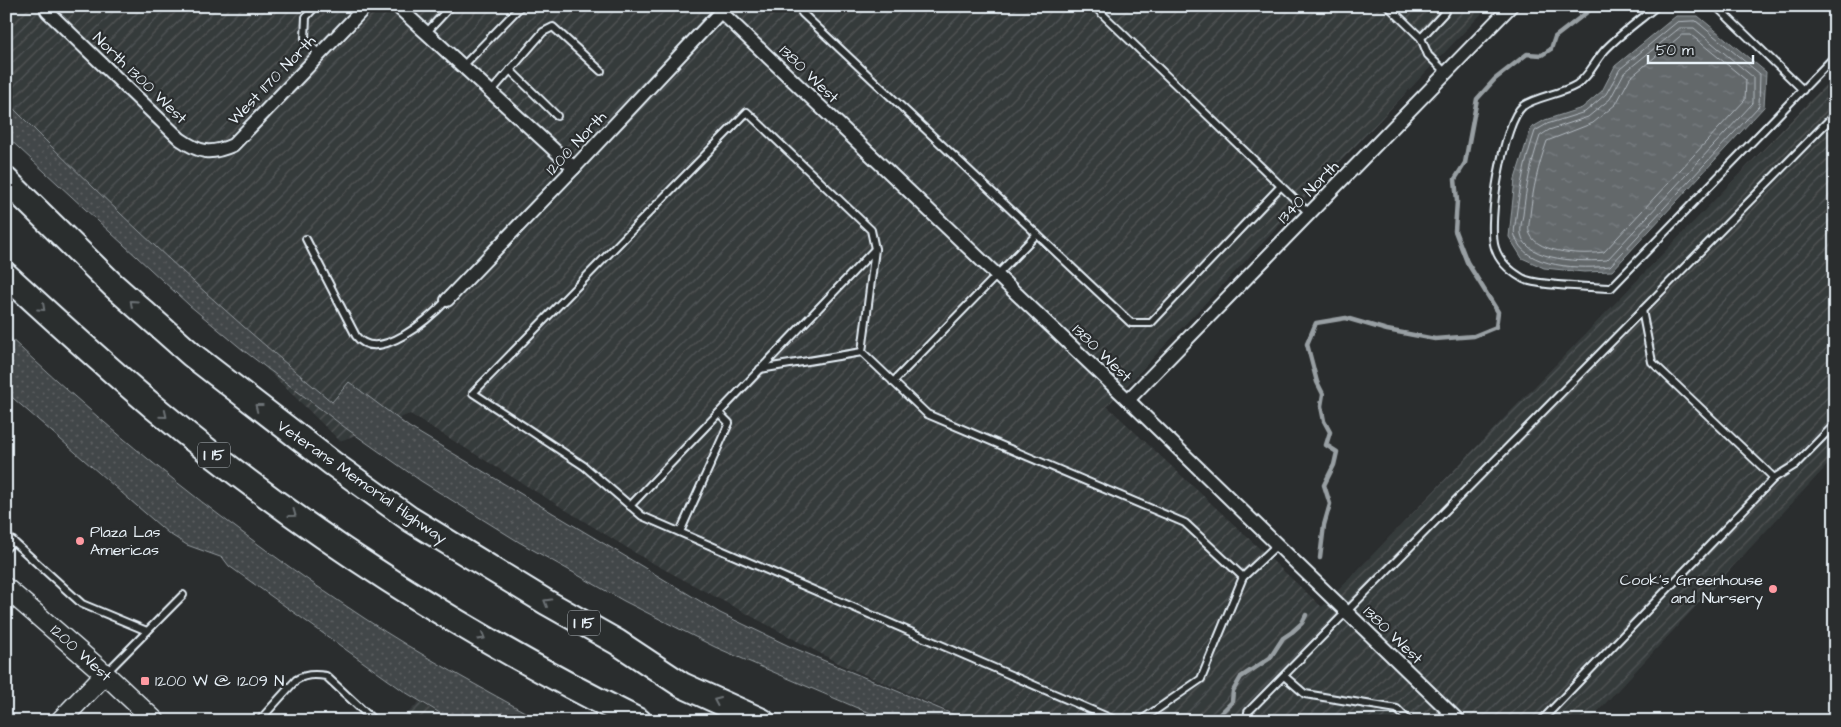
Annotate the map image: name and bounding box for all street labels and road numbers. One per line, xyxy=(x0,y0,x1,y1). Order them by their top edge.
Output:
street label: North 1300 West xyxy=(88,27,192,129)
street label: West 1170 North xyxy=(223,30,321,130)
street label: 1380 West xyxy=(774,40,844,108)
street label: 1200 North xyxy=(541,106,611,180)
street label: 1340 North xyxy=(1272,156,1344,228)
street label: 1380 West xyxy=(1067,319,1137,387)
street label: Veterans Memorial Highway xyxy=(272,415,452,550)
road number: I 15 xyxy=(198,442,230,468)
street label: 1380 West xyxy=(1358,601,1428,669)
road number: I 15 xyxy=(568,610,600,636)
street label: 1200 West xyxy=(45,619,117,687)

